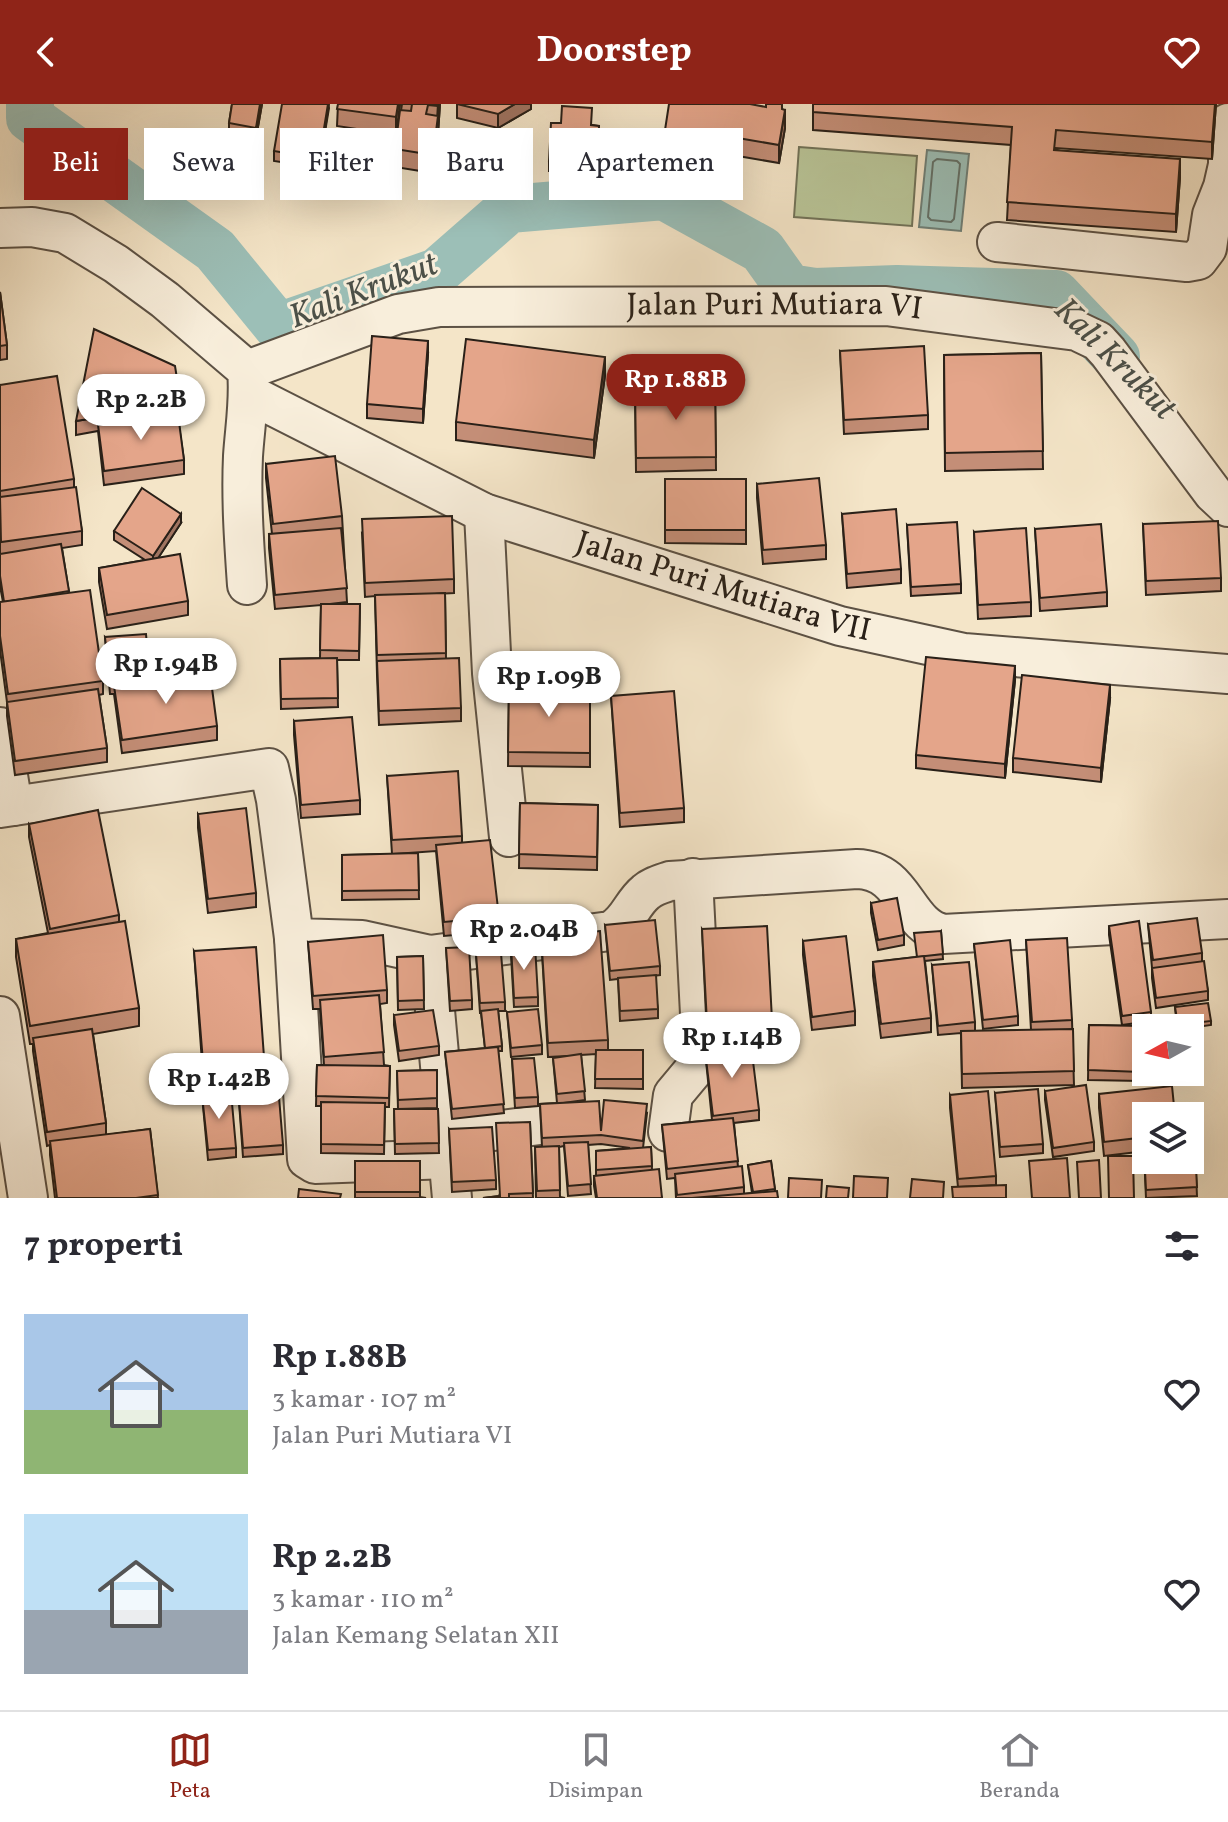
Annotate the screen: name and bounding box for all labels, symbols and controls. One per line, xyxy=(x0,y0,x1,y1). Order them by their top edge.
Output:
text: Doorstep xyxy=(536,27,692,77)
icon: back xyxy=(24,30,68,74)
icon: heart xyxy=(1160,30,1204,74)
chip: Beli xyxy=(24,128,128,200)
chip: Sewa xyxy=(144,128,264,200)
chip: Filter xyxy=(280,128,402,200)
chip: Baru xyxy=(418,128,533,200)
chip: Apartemen xyxy=(549,128,743,200)
water label: Kali Krukut xyxy=(283,242,446,342)
street label: Jalan Puri Mutiara VI xyxy=(626,284,925,333)
water label: Kali Krukut xyxy=(1042,288,1186,432)
pin: Rp 1.88B xyxy=(593,354,759,422)
text: Rp 1.88B xyxy=(624,362,728,398)
pin: Rp 2.2B xyxy=(67,374,215,442)
text: Rp 2.2B xyxy=(95,382,187,418)
street label: Jalan Puri Mutiara VII xyxy=(570,521,875,654)
pin: Rp 1.94B xyxy=(83,638,249,706)
text: Rp 1.94B xyxy=(114,646,218,682)
pin: Rp 1.09B xyxy=(466,651,632,719)
text: Rp 1.09B xyxy=(496,659,602,695)
pin: Rp 2.04B xyxy=(441,904,607,972)
text: Rp 2.04B xyxy=(469,912,579,948)
pin: Rp 1.14B xyxy=(649,1012,815,1080)
north arrow xyxy=(1132,1014,1204,1086)
map controls xyxy=(1132,1014,1204,1174)
text: Rp 1.14B xyxy=(681,1020,783,1056)
pin: Rp 1.42B xyxy=(136,1053,302,1121)
text: Rp 1.42B xyxy=(167,1061,271,1097)
button: layers xyxy=(1132,1102,1204,1174)
text: 7 properti xyxy=(24,1223,183,1270)
icon: filters xyxy=(1160,1224,1204,1268)
text: Rp 1.88B xyxy=(272,1335,407,1382)
icon: home xyxy=(88,1346,184,1442)
icon: heart xyxy=(1160,1372,1204,1416)
text: 3 kamar · 107 m² xyxy=(272,1382,456,1418)
text: Jalan Puri Mutiara VI xyxy=(272,1418,512,1454)
text: Rp 2.2B xyxy=(272,1535,392,1582)
icon: home xyxy=(88,1546,184,1642)
icon: heart xyxy=(1160,1572,1204,1616)
text: 3 kamar · 110 m² xyxy=(272,1582,454,1618)
text: Jalan Kemang Selatan XII xyxy=(272,1618,559,1654)
tab: Peta xyxy=(168,1728,212,1807)
tab: Disimpan xyxy=(548,1728,643,1807)
tab: Beranda xyxy=(979,1728,1060,1807)

